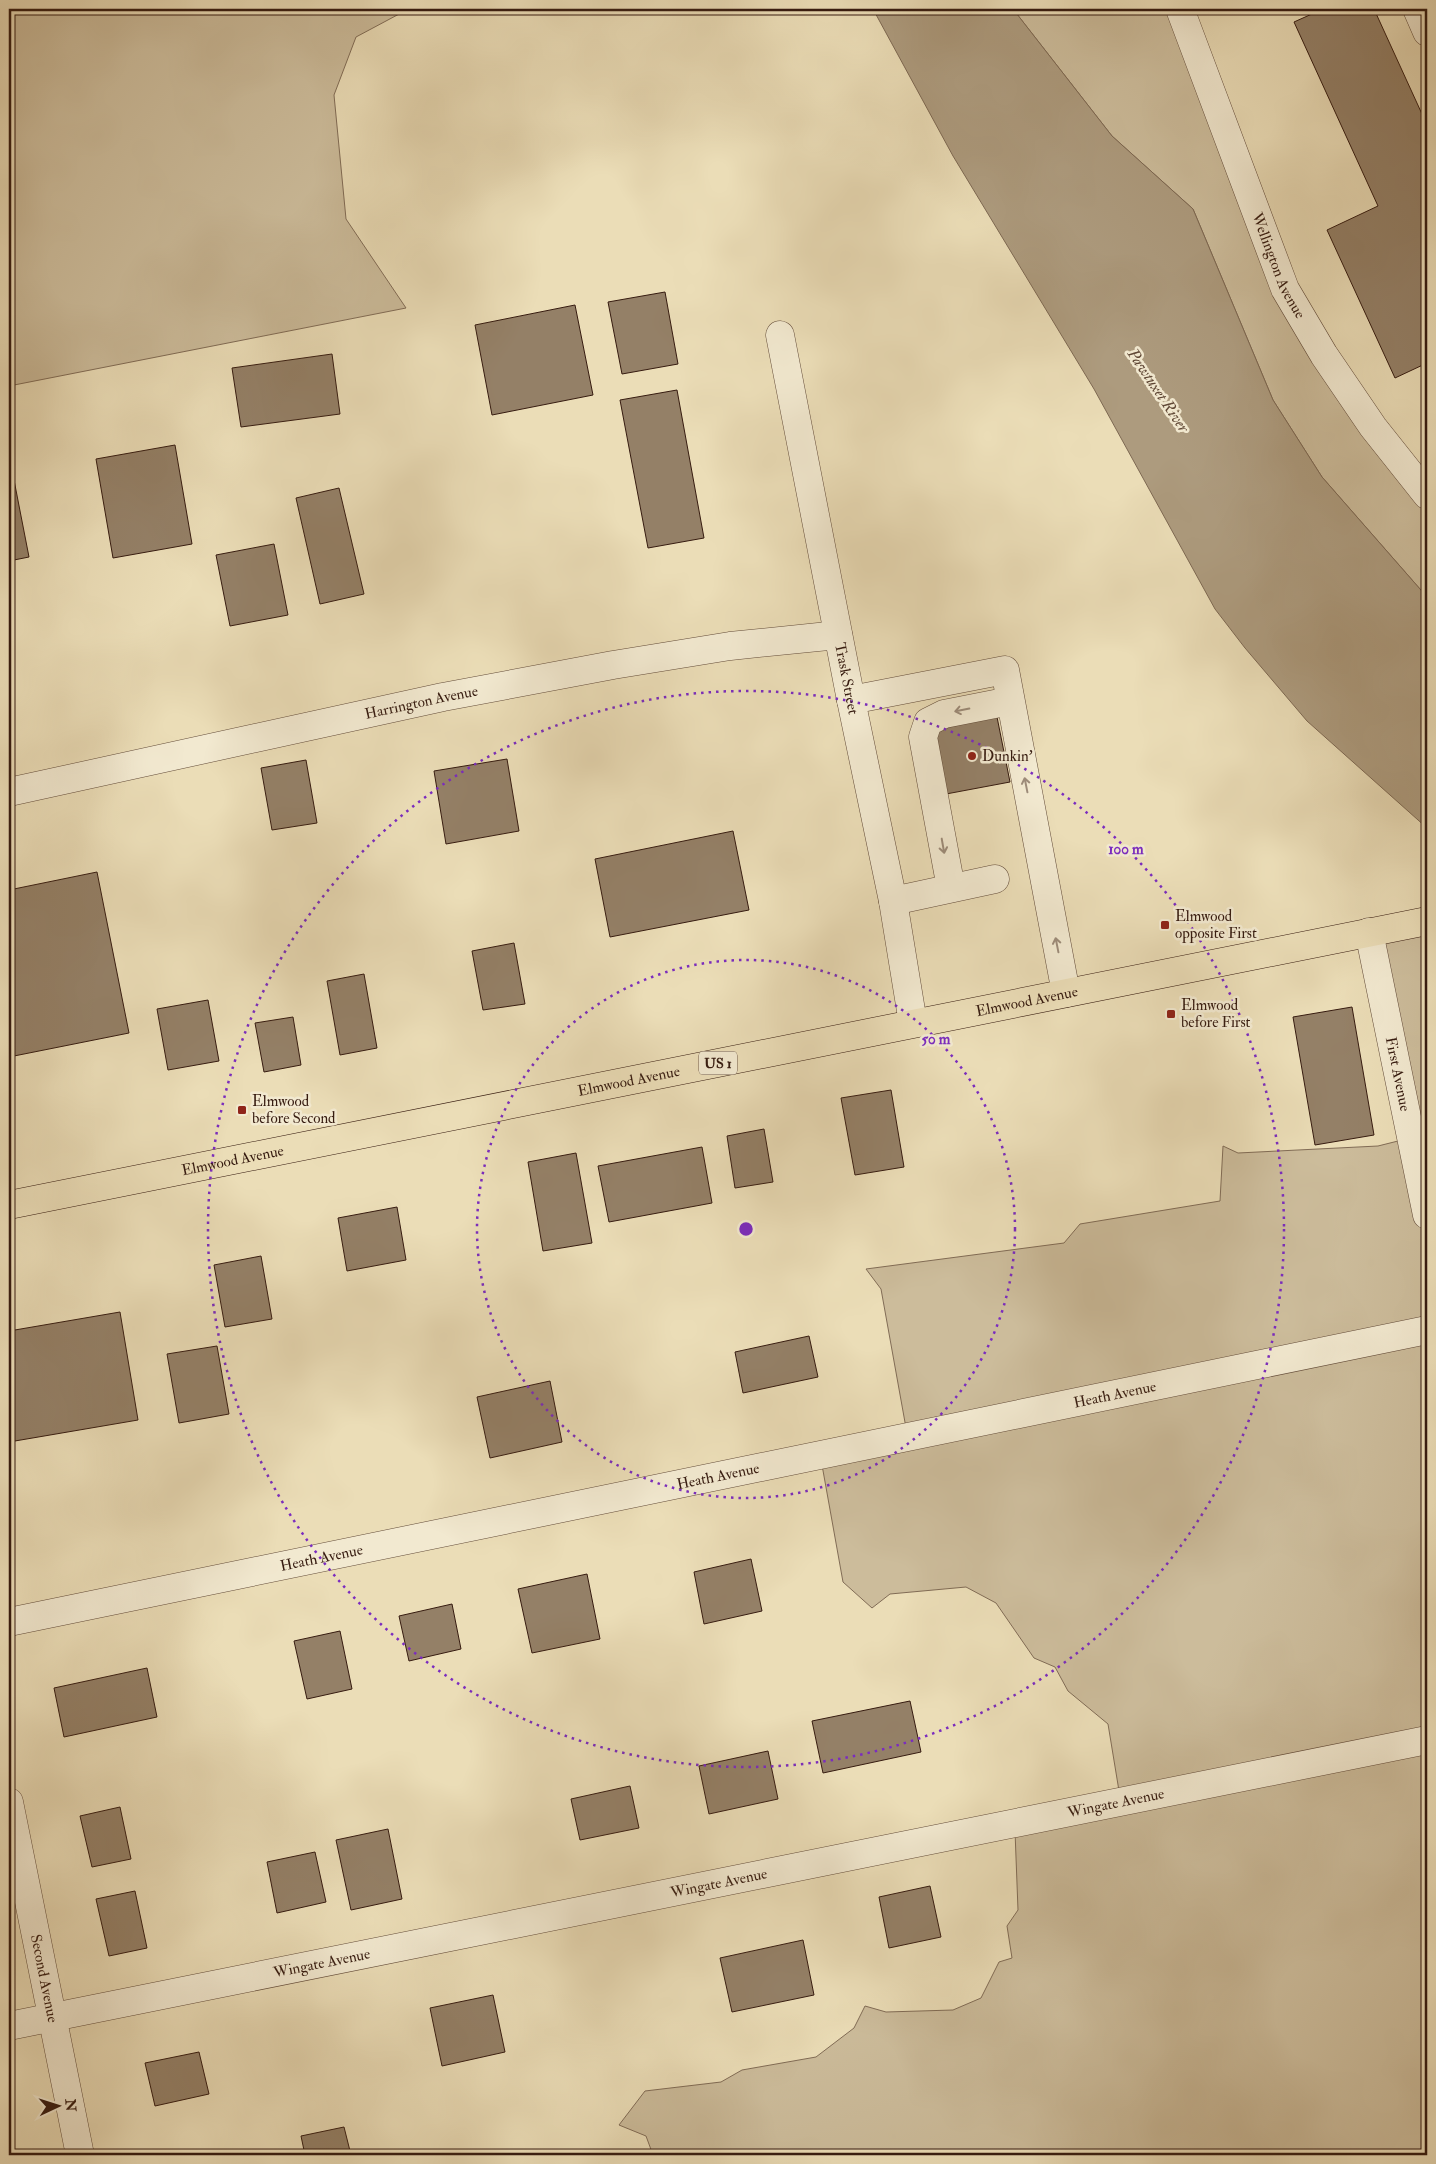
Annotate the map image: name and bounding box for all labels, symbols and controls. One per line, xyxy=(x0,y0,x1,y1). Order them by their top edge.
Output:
street label: Wellington Avenue xyxy=(1247,209,1309,322)
water label: Pawtuxet River xyxy=(1122,344,1194,437)
street label: Trask Street xyxy=(830,641,863,717)
street label: Harrington Avenue xyxy=(363,682,480,724)
one-way arrow xyxy=(955,706,971,716)
place label: Dunkin' xyxy=(982,747,1033,766)
marker: Dunkin' xyxy=(966,750,978,762)
one-way arrow xyxy=(1021,777,1030,793)
one-way arrow xyxy=(939,837,949,853)
text: 100 m xyxy=(1108,840,1144,859)
place label: Elmwood opposite First xyxy=(1175,907,1257,944)
marker: Elmwood opposite First xyxy=(1159,919,1171,931)
one-way arrow xyxy=(1051,937,1061,953)
street label: Elmwood Avenue xyxy=(974,982,1080,1021)
place label: Elmwood before First xyxy=(1181,996,1251,1032)
marker: Elmwood before First xyxy=(1165,1008,1177,1020)
text: 50 m xyxy=(922,1030,951,1049)
street label: First Avenue xyxy=(1381,1035,1415,1113)
road number: US 1 xyxy=(699,1052,737,1074)
street label: Elmwood Avenue xyxy=(576,1062,682,1101)
place label: Elmwood before Second xyxy=(252,1092,336,1128)
marker: Elmwood before Second xyxy=(236,1104,248,1116)
street label: Elmwood Avenue xyxy=(180,1141,285,1180)
centre of rings xyxy=(737,1220,755,1238)
street label: Heath Avenue xyxy=(1072,1377,1158,1413)
street label: Heath Avenue xyxy=(675,1459,761,1494)
street label: Heath Avenue xyxy=(278,1540,365,1576)
street label: Wingate Avenue xyxy=(1065,1784,1166,1823)
street label: Wingate Avenue xyxy=(668,1864,769,1903)
street label: Second Avenue xyxy=(26,1933,62,2024)
street label: Wingate Avenue xyxy=(271,1944,372,1983)
north arrow xyxy=(32,2082,82,2132)
text: N xyxy=(61,2097,79,2112)

